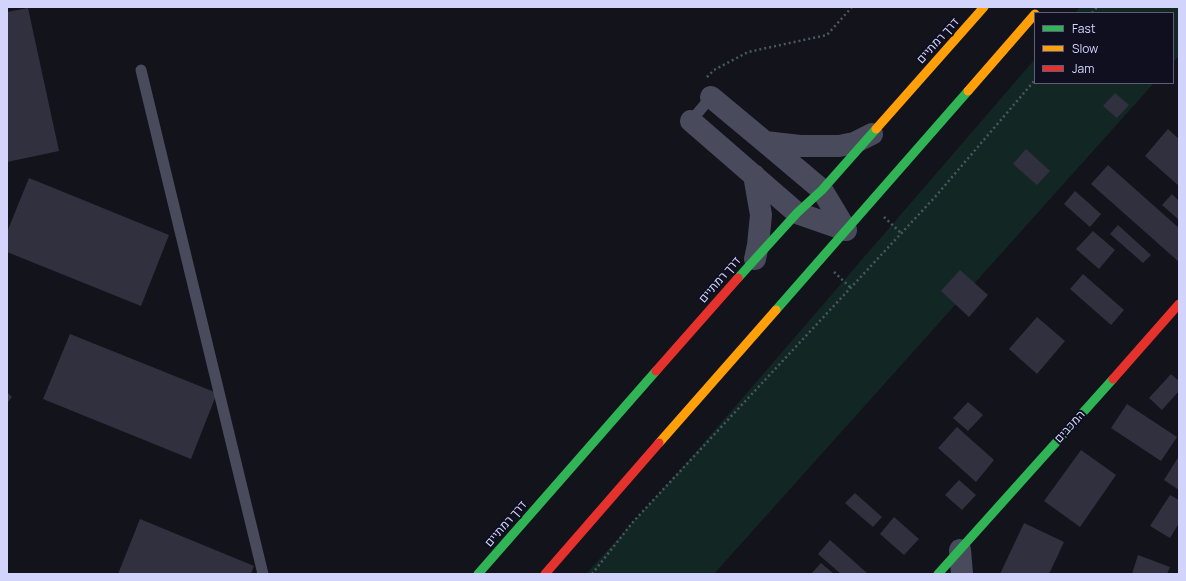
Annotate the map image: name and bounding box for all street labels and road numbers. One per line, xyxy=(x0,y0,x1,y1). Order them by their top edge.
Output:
street label: דרך רמתיים xyxy=(914,15,962,67)
street label: דרך רמתיים xyxy=(696,254,744,306)
street label: המכבים xyxy=(1052,408,1088,446)
street label: דרך רמתיים xyxy=(482,498,530,550)

